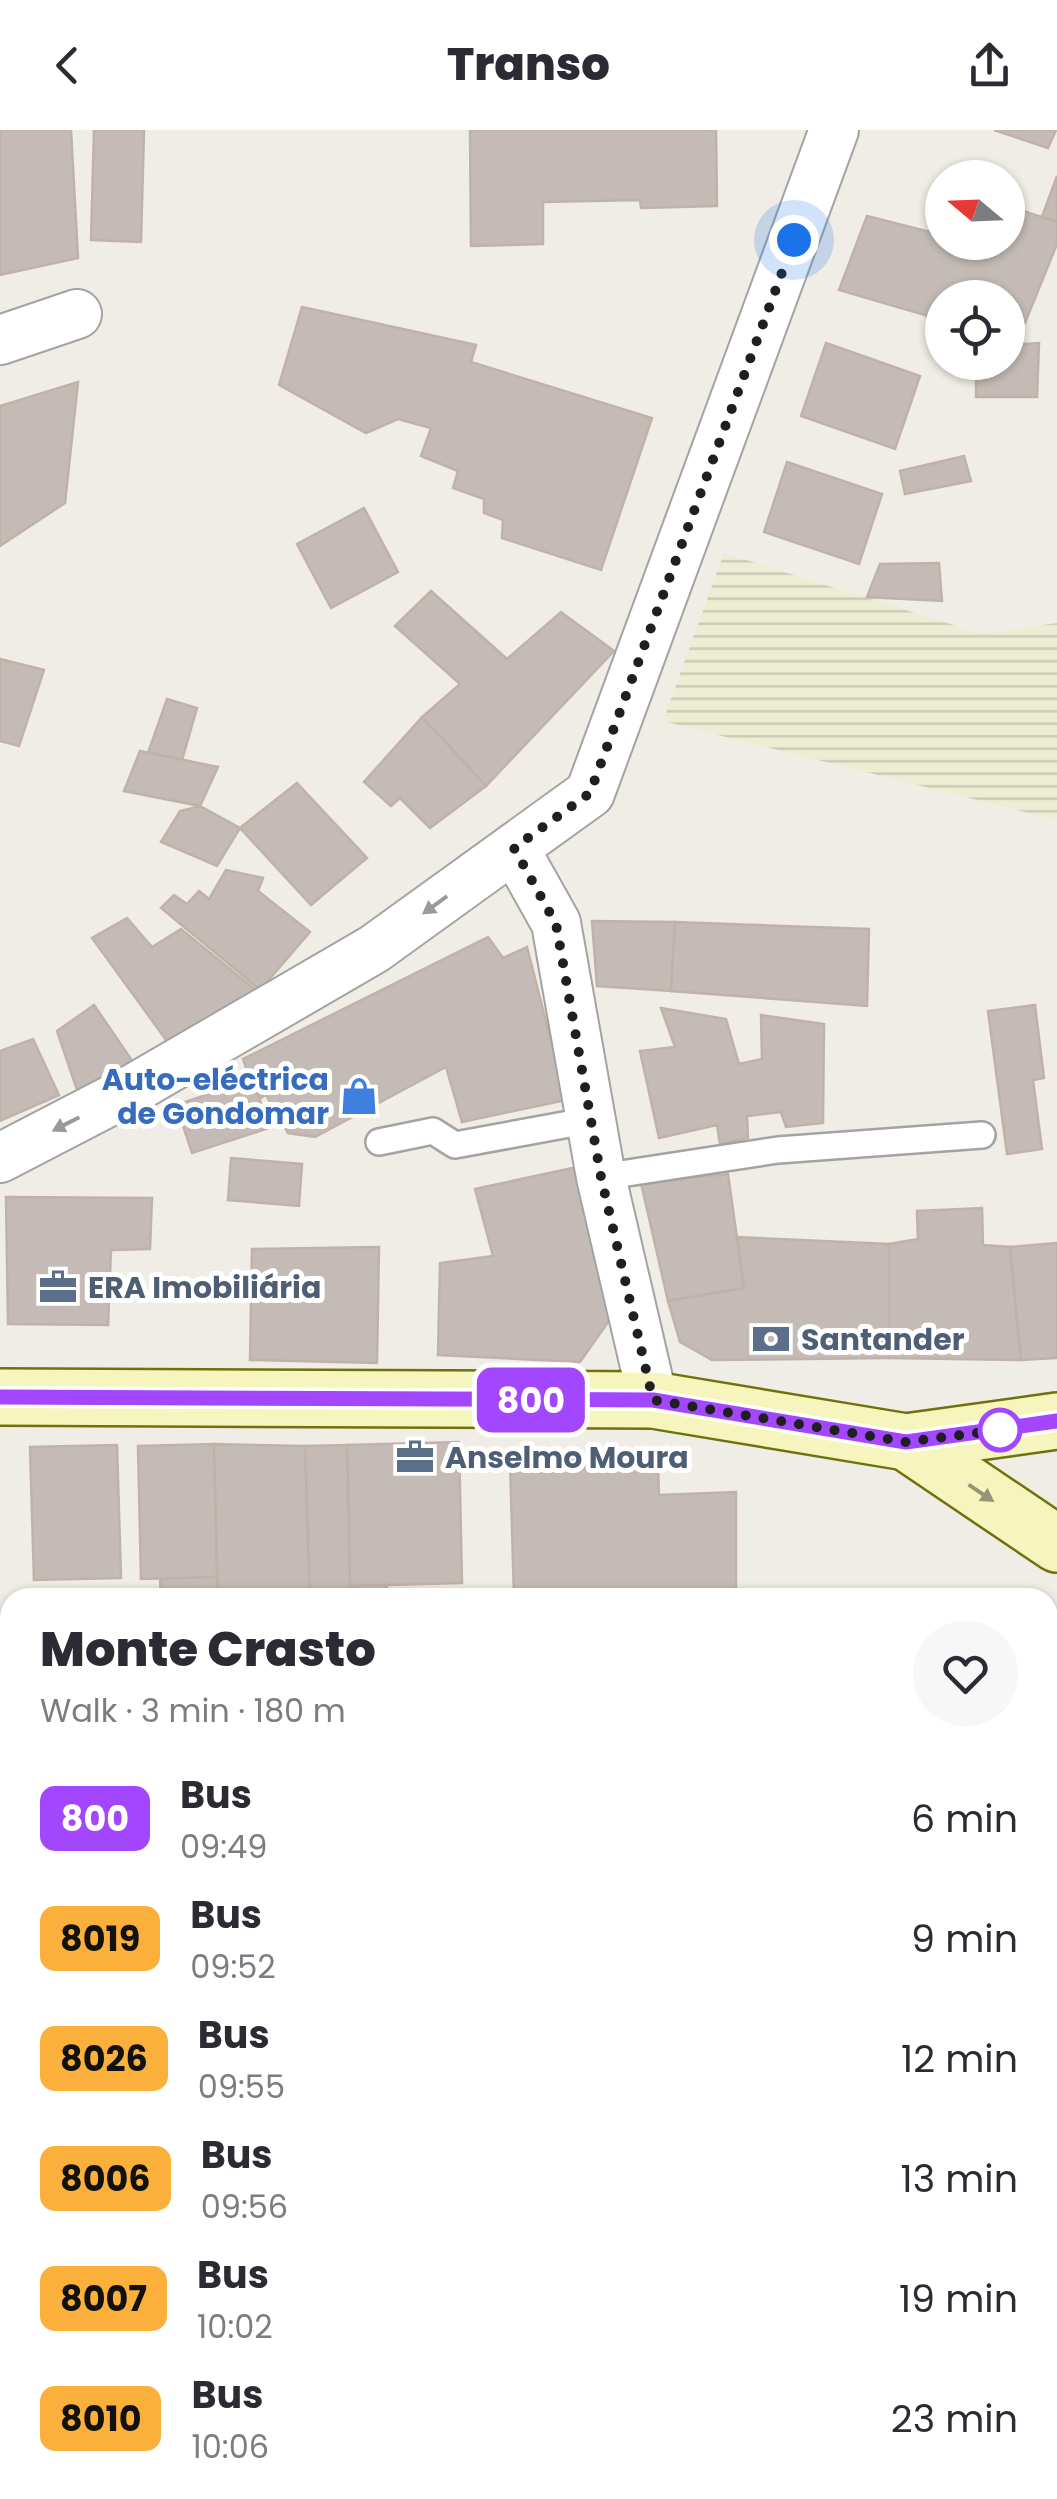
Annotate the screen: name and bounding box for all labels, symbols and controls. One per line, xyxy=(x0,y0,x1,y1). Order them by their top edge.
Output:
text: Transo xyxy=(447,33,610,96)
icon: back xyxy=(40,38,95,93)
icon: share xyxy=(962,38,1017,93)
north arrow xyxy=(925,160,1025,260)
map controls xyxy=(925,160,1025,380)
your location xyxy=(769,215,819,265)
button: locate xyxy=(925,280,1025,380)
one-way arrow xyxy=(422,895,448,914)
place label: Auto-eléctrica de Gondomar xyxy=(102,1058,329,1135)
shop icon: Auto-eléctrica de Gondomar xyxy=(338,1075,380,1117)
one-way arrow xyxy=(51,1115,80,1132)
office icon: ERA Imobiliária xyxy=(37,1266,79,1308)
place label: ERA Imobiliária xyxy=(88,1266,321,1309)
bank icon: Santander xyxy=(750,1318,792,1360)
place label: Santander xyxy=(801,1318,965,1361)
line badge: 800 xyxy=(474,1368,588,1432)
text: 800 xyxy=(497,1376,565,1425)
unlabelled marker xyxy=(979,1409,1021,1451)
office icon: Anselmo Moura xyxy=(394,1436,436,1478)
place label: Anselmo Moura xyxy=(445,1436,689,1479)
one-way arrow xyxy=(968,1483,995,1502)
text: Monte Crasto xyxy=(40,1616,376,1683)
button: heart xyxy=(913,1621,1018,1726)
text: Walk · 3 min · 180 m xyxy=(40,1688,346,1733)
text: Bus xyxy=(180,1768,252,1821)
text: 6 min xyxy=(911,1792,1018,1845)
text: 800 xyxy=(61,1794,129,1843)
text: 09:49 xyxy=(180,1824,267,1869)
text: Bus xyxy=(190,1888,262,1941)
text: 9 min xyxy=(911,1912,1018,1965)
text: 8019 xyxy=(60,1914,140,1963)
text: 09:52 xyxy=(190,1944,276,1989)
text: Bus xyxy=(198,2008,270,2061)
text: 12 min xyxy=(901,2032,1018,2085)
text: 8026 xyxy=(60,2034,148,2083)
text: 09:55 xyxy=(198,2064,285,2109)
text: Bus xyxy=(201,2128,272,2181)
text: 13 min xyxy=(901,2152,1018,2205)
text: 8006 xyxy=(60,2154,151,2203)
text: 09:56 xyxy=(201,2184,288,2229)
text: Bus xyxy=(197,2248,269,2301)
text: 19 min xyxy=(899,2272,1018,2325)
text: 8007 xyxy=(60,2274,147,2323)
text: 10:02 xyxy=(197,2304,273,2349)
text: Bus xyxy=(191,2368,263,2421)
text: 23 min xyxy=(891,2392,1018,2445)
text: 8010 xyxy=(60,2394,141,2443)
text: 10:06 xyxy=(191,2424,269,2469)

